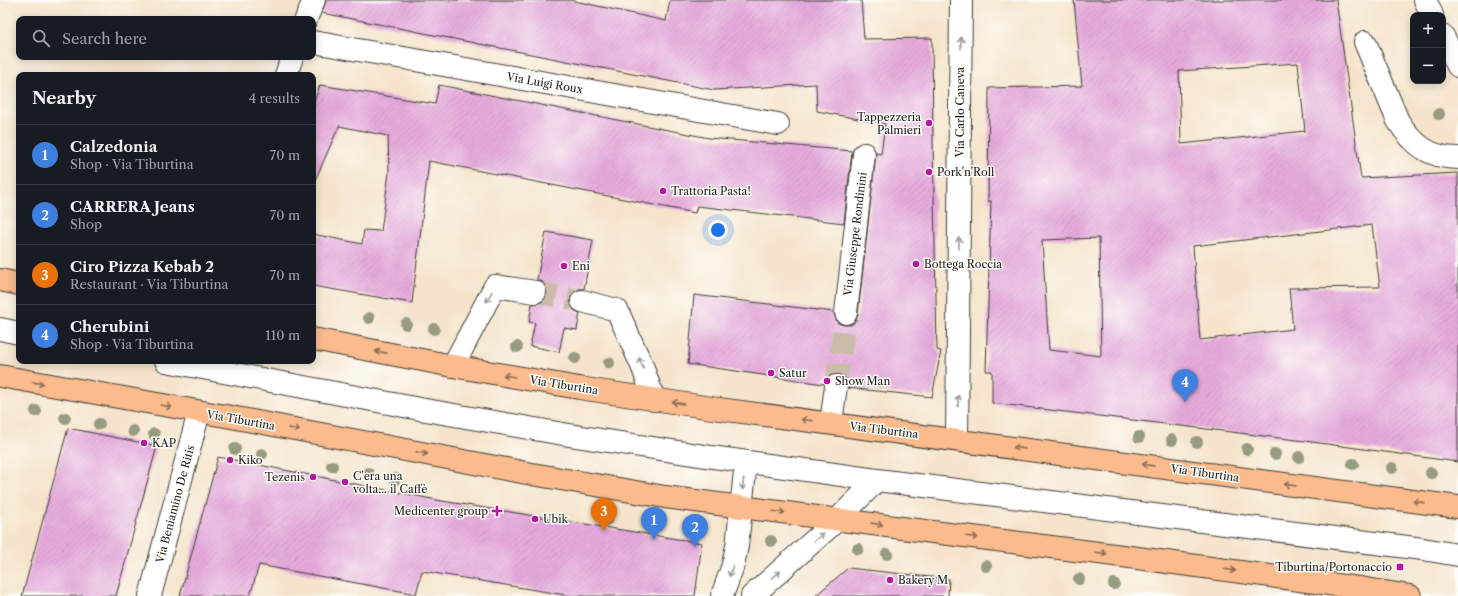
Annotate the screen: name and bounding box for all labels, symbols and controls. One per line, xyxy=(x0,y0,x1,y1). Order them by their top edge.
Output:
map controls xyxy=(1410,12,1446,84)
button: + xyxy=(1410,12,1446,48)
search box xyxy=(16,16,316,60)
icon: search xyxy=(30,27,52,49)
text: Search here xyxy=(62,29,147,48)
one-way arrow xyxy=(957,37,965,50)
button: − xyxy=(1410,48,1446,84)
street label: Via Carlo Caneva xyxy=(953,67,967,158)
street label: Via Luigi Roux xyxy=(505,69,585,97)
text: Nearby xyxy=(32,88,96,108)
text: 4 results xyxy=(249,90,300,106)
place label: Tappezzeria Palmieri xyxy=(857,110,922,137)
marker: Tappezzeria Palmieri xyxy=(924,118,934,128)
text: Calzedonia xyxy=(70,137,157,156)
text: 1 xyxy=(42,147,48,163)
text: 70 m xyxy=(270,147,300,163)
text: Shop · Via Tiburtina xyxy=(70,156,194,172)
place label: Pork'n'Roll xyxy=(937,165,995,179)
marker: Pork'n'Roll xyxy=(924,167,934,177)
street label: Via Giuseppe Rondinini xyxy=(840,171,870,298)
place label: Trattoria Pasta! xyxy=(671,184,751,198)
marker: Trattoria Pasta! xyxy=(658,186,668,196)
text: CARRERA Jeans xyxy=(70,197,195,216)
text: 2 xyxy=(41,207,49,223)
text: 70 m xyxy=(270,207,300,223)
text: Shop xyxy=(70,216,102,232)
your location xyxy=(708,220,728,240)
one-way arrow xyxy=(955,237,963,250)
text: Ciro Pizza Kebab 2 xyxy=(70,257,214,276)
place label: Bottega Roccia xyxy=(924,257,1002,271)
place label: Eni xyxy=(572,259,590,273)
marker: Bottega Roccia xyxy=(911,259,921,269)
marker: Eni xyxy=(559,261,569,271)
text: 3 xyxy=(41,267,49,283)
text: 70 m xyxy=(270,267,300,283)
text: Restaurant · Via Tiburtina xyxy=(70,276,228,292)
one-way arrow xyxy=(485,291,492,303)
text: Cherubini xyxy=(70,317,149,336)
text: 4 xyxy=(41,327,49,343)
text: 110 m xyxy=(265,327,300,343)
text: Shop · Via Tiburtina xyxy=(70,336,194,352)
one-way arrow xyxy=(375,348,388,356)
one-way arrow xyxy=(636,357,644,369)
place label: Satur xyxy=(779,366,807,380)
marker: Satur xyxy=(766,368,776,378)
pin: 4 xyxy=(1172,369,1198,402)
one-way arrow xyxy=(502,372,515,380)
street label: Via Tiburtina xyxy=(528,373,599,397)
place label: Show Man xyxy=(835,374,890,388)
marker: Show Man xyxy=(822,376,832,386)
one-way arrow xyxy=(31,379,44,387)
one-way arrow xyxy=(954,395,962,408)
one-way arrow xyxy=(672,399,685,407)
one-way arrow xyxy=(159,402,172,410)
street label: Via Tiburtina xyxy=(205,407,276,433)
one-way arrow xyxy=(801,416,814,424)
street label: Via Tiburtina xyxy=(848,419,919,441)
one-way arrow xyxy=(287,425,300,433)
place label: KAP xyxy=(152,436,176,450)
marker: KAP xyxy=(139,438,149,448)
street label: Via Beniamino De Ritis xyxy=(152,443,198,565)
one-way arrow xyxy=(1013,444,1026,452)
one-way arrow xyxy=(415,450,428,458)
place label: Kiko xyxy=(238,453,263,467)
marker: Kiko xyxy=(225,455,235,465)
one-way arrow xyxy=(1142,461,1155,469)
street label: Via Tiburtina xyxy=(1169,461,1240,485)
place label: C'era una volta... il Caffè xyxy=(352,469,427,496)
place label: Tezenis xyxy=(265,470,305,484)
marker: Tezenis xyxy=(308,472,318,482)
marker: C'era una volta... il Caffè xyxy=(340,477,350,487)
one-way arrow xyxy=(740,477,747,490)
one-way arrow xyxy=(1284,481,1297,488)
pin: 3 xyxy=(591,498,617,531)
one-way arrow xyxy=(1413,498,1426,505)
place label: Medicenter group xyxy=(394,504,488,518)
marker: Medicenter group xyxy=(491,505,503,517)
pin: 1 xyxy=(641,507,667,540)
one-way arrow xyxy=(772,508,785,516)
place label: Ubik xyxy=(543,512,568,526)
marker: Ubik xyxy=(530,514,540,524)
pin: 2 xyxy=(682,514,708,547)
one-way arrow xyxy=(870,520,883,528)
one-way arrow xyxy=(813,532,824,541)
one-way arrow xyxy=(965,533,978,541)
one-way arrow xyxy=(1094,549,1107,557)
place label: Tiburtina/Portonaccio xyxy=(1275,560,1392,574)
marker: Tiburtina/Portonaccio xyxy=(1395,562,1405,572)
one-way arrow xyxy=(727,565,734,578)
one-way arrow xyxy=(1223,566,1236,574)
one-way arrow xyxy=(770,571,780,580)
place label: Bakery M xyxy=(898,573,948,587)
marker: Bakery M xyxy=(885,575,895,585)

